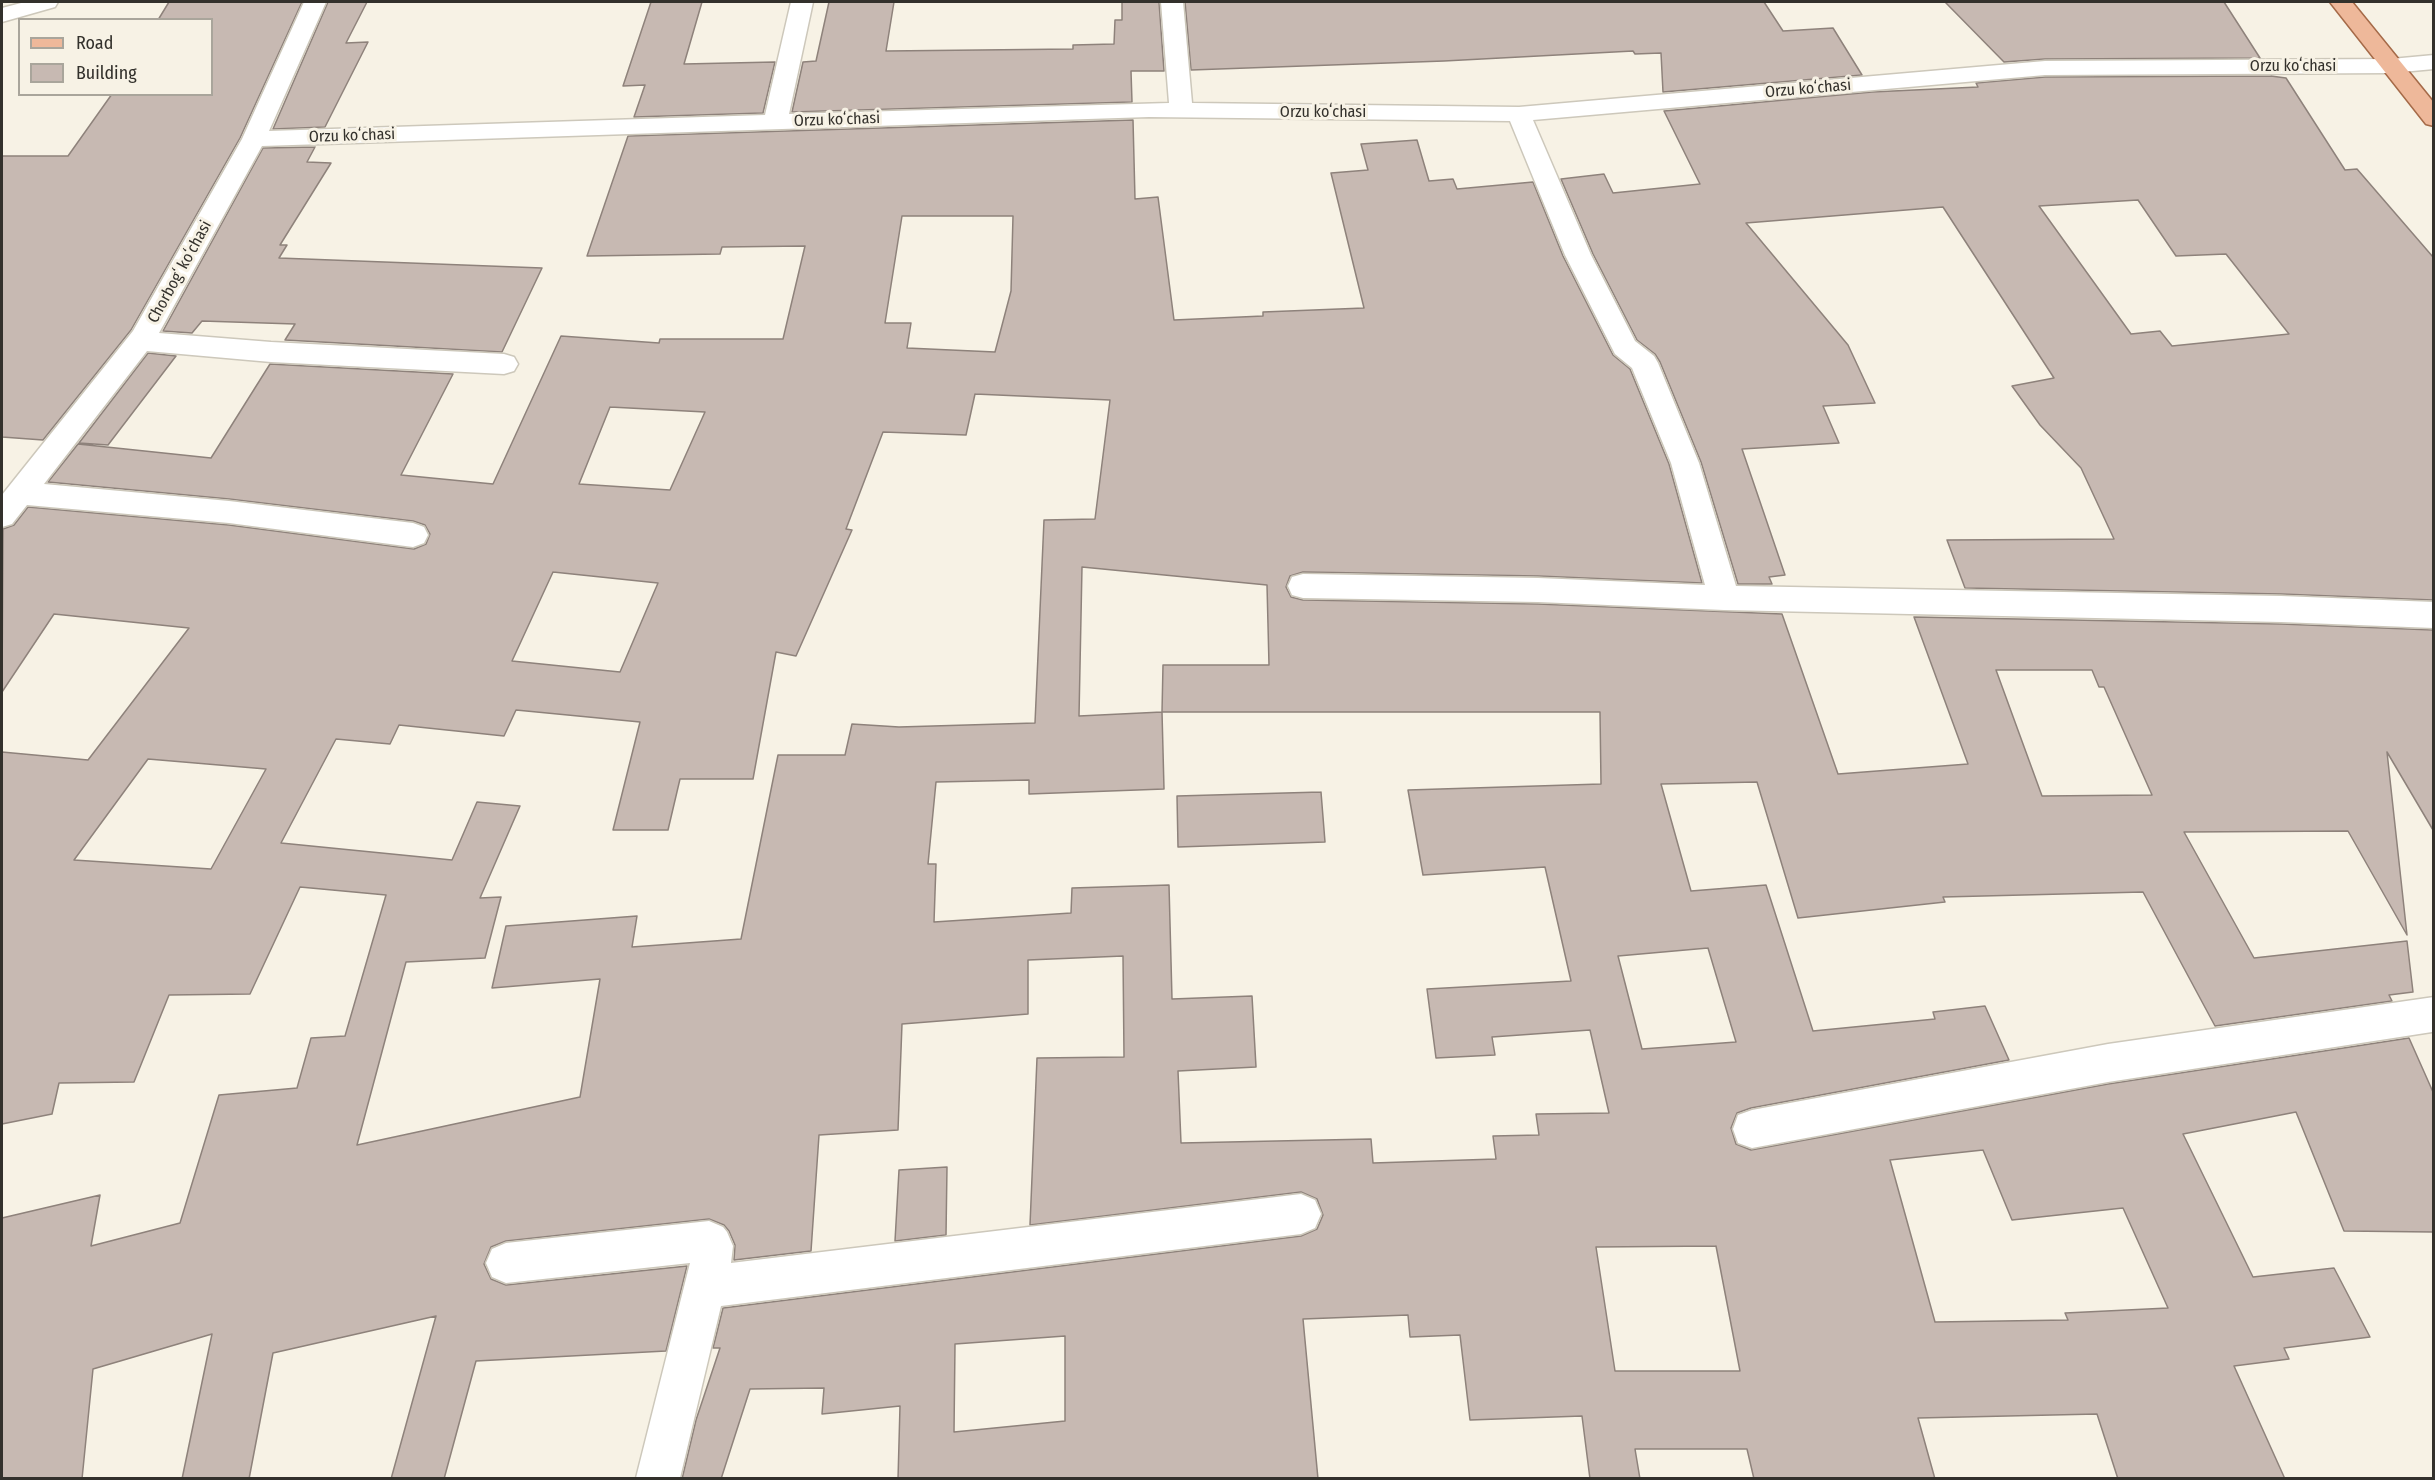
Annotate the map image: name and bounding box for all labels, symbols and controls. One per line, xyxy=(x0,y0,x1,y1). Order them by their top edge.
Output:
legend xyxy=(18,18,213,96)
text: Road xyxy=(76,32,113,54)
street label: Orzu koʻchasi xyxy=(2250,57,2336,77)
text: Building xyxy=(76,62,137,84)
street label: Orzu koʻchasi xyxy=(1764,76,1852,102)
street label: Orzu koʻchasi xyxy=(1280,103,1366,123)
street label: Orzu koʻchasi xyxy=(794,109,880,131)
street label: Orzu koʻchasi xyxy=(309,125,395,147)
street label: Chorbogʻ koʻchasi xyxy=(144,217,216,327)

